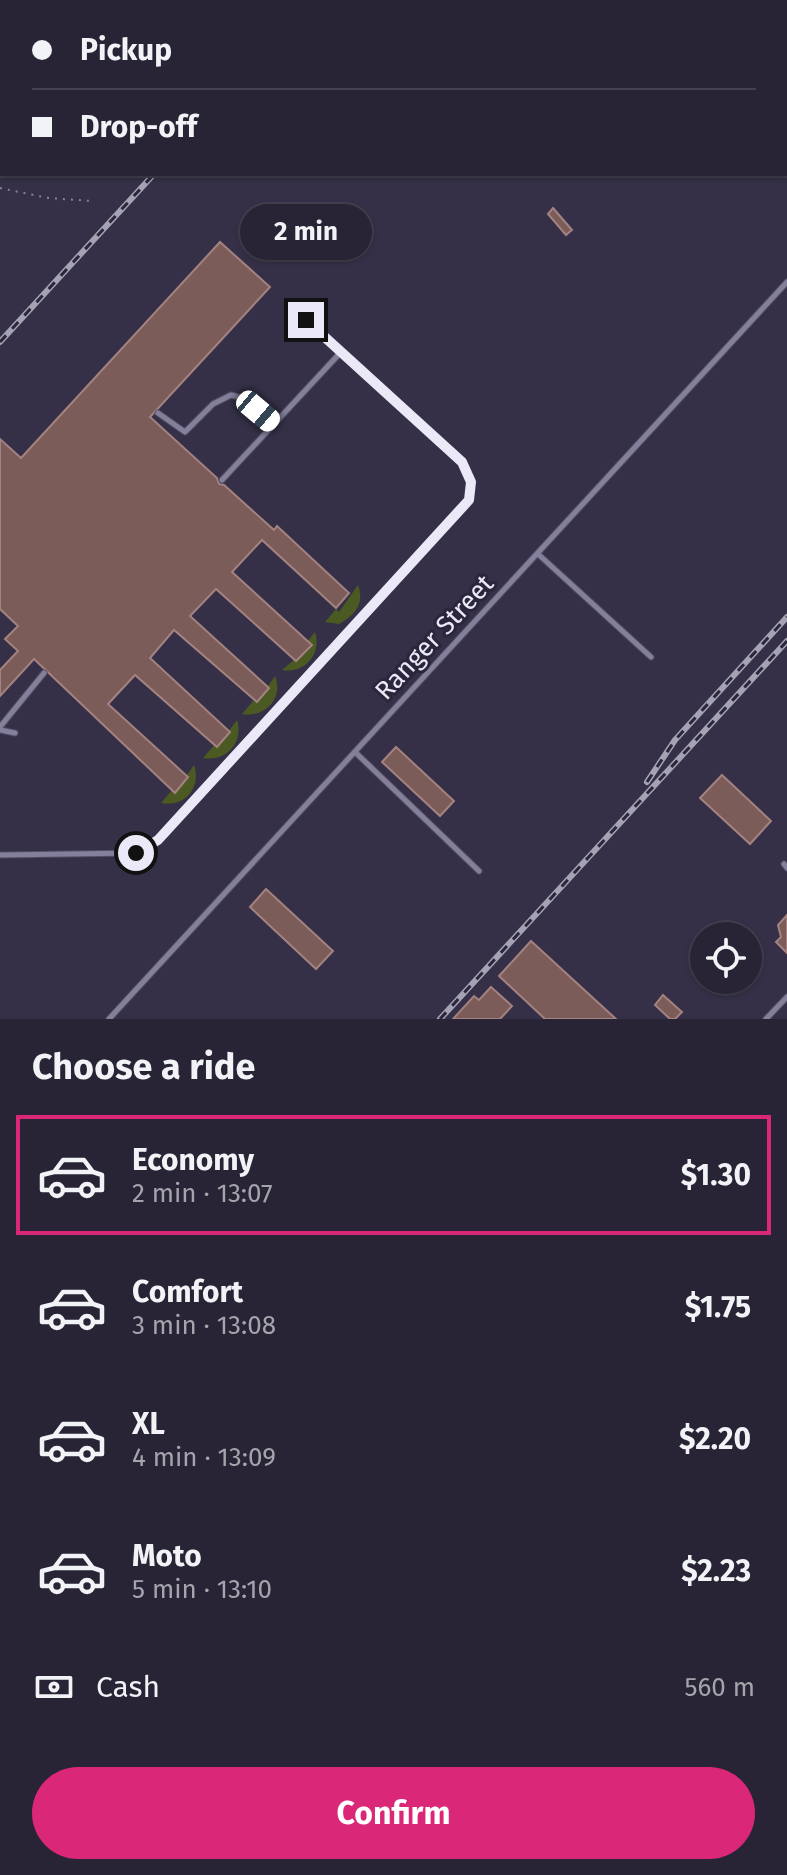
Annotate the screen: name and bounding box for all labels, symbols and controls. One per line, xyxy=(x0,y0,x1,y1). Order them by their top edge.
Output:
text: Pickup xyxy=(80,32,172,68)
text: Drop-off xyxy=(80,109,197,145)
callout: 2 min xyxy=(240,204,372,260)
text: 2 min xyxy=(274,216,338,247)
route end xyxy=(288,302,324,338)
car xyxy=(232,386,284,436)
street label: Ranger Street xyxy=(369,568,501,706)
route start xyxy=(118,835,154,871)
map controls xyxy=(690,922,762,994)
button: locate xyxy=(690,922,762,994)
text: Choose a ride xyxy=(32,1045,255,1089)
icon: car xyxy=(36,1139,108,1211)
text: Economy xyxy=(132,1142,254,1178)
text: $1.30 xyxy=(681,1157,751,1193)
text: 2 min · 13:07 xyxy=(132,1178,273,1209)
icon: car xyxy=(36,1271,108,1343)
text: Comfort xyxy=(132,1274,243,1310)
text: $1.75 xyxy=(685,1289,751,1325)
text: 3 min · 13:08 xyxy=(132,1310,276,1341)
icon: car xyxy=(36,1403,108,1475)
text: XL xyxy=(132,1406,165,1442)
text: $2.20 xyxy=(679,1421,751,1457)
text: 4 min · 13:09 xyxy=(132,1442,276,1473)
icon: car xyxy=(36,1535,108,1607)
text: Moto xyxy=(132,1538,202,1574)
text: $2.23 xyxy=(681,1553,751,1589)
text: 5 min · 13:10 xyxy=(132,1574,272,1605)
icon: cash xyxy=(32,1665,76,1709)
text: Cash xyxy=(96,1669,160,1705)
text: 560 m xyxy=(684,1672,755,1703)
button: Confirm xyxy=(32,1767,755,1859)

